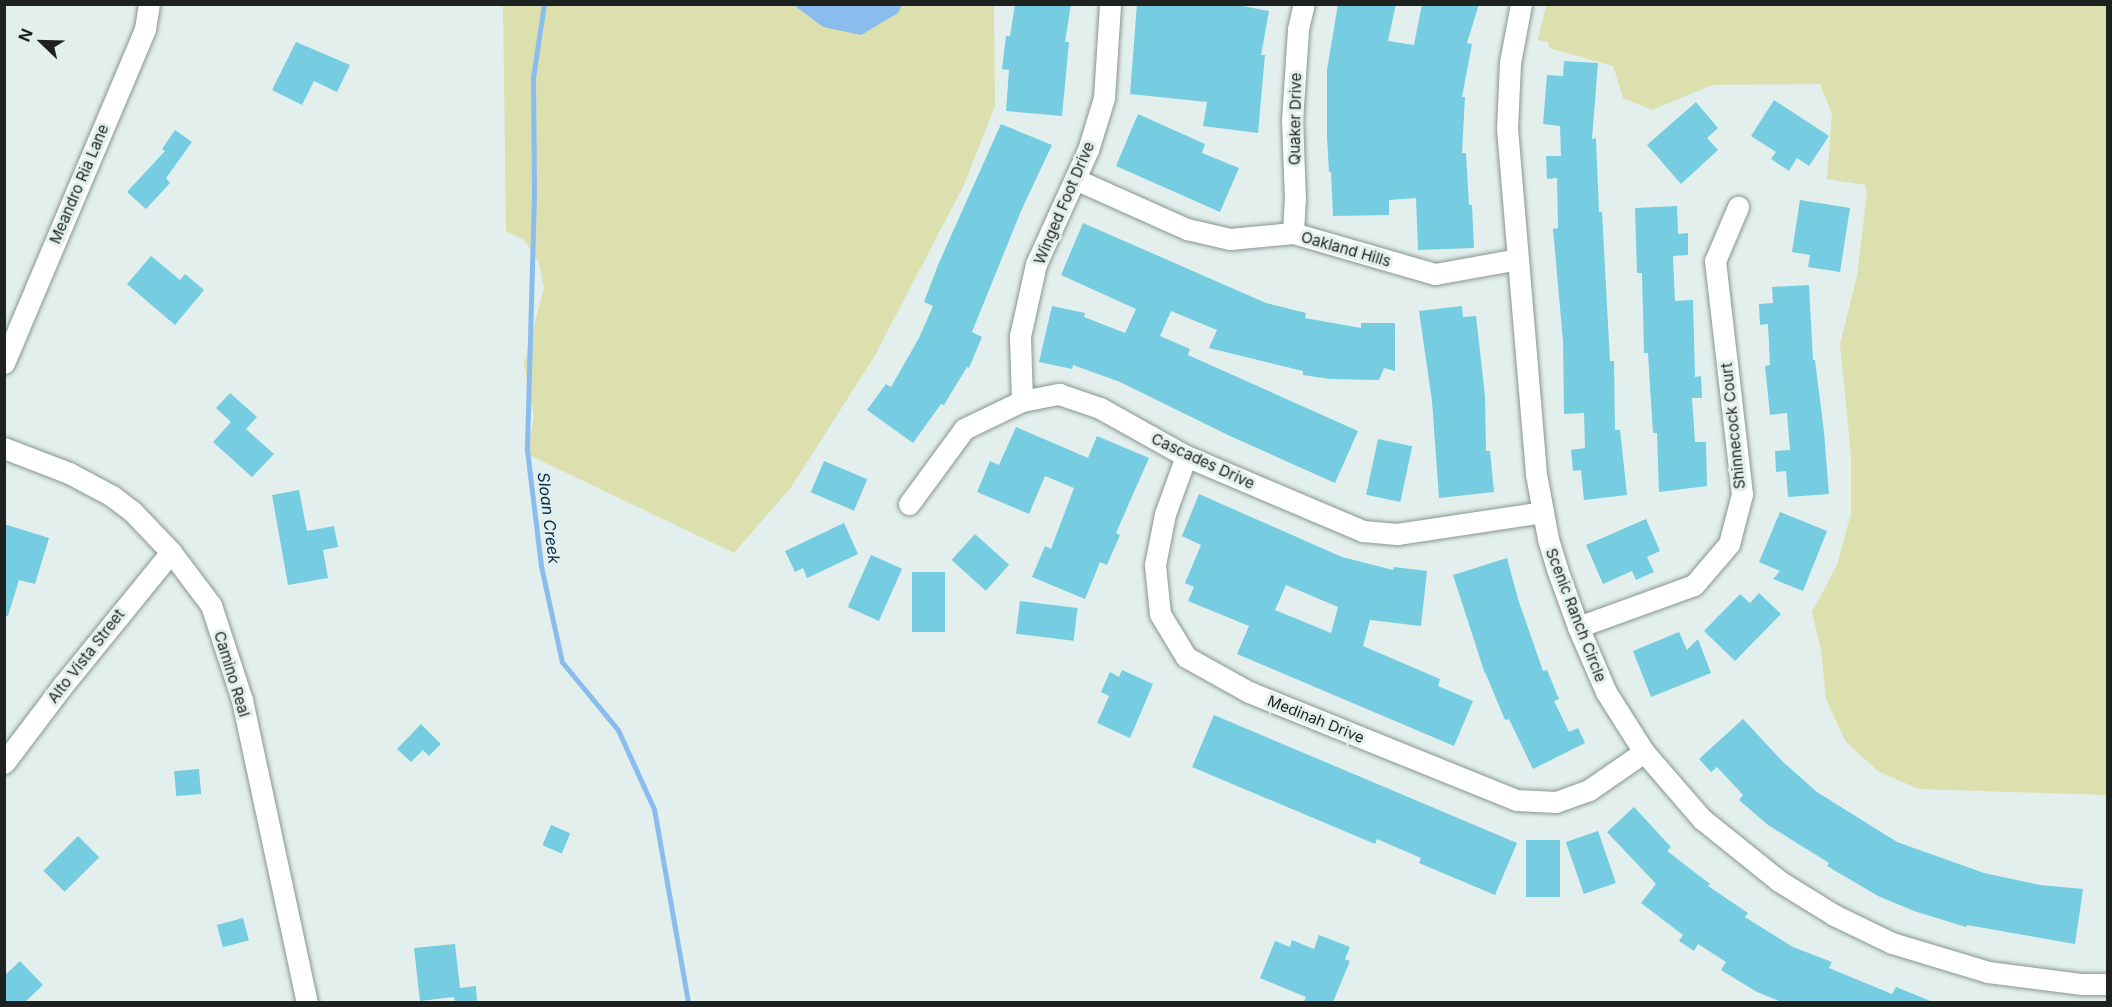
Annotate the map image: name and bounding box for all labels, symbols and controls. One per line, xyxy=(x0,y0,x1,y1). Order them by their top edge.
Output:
north arrow xyxy=(12,12,72,72)
text: N xyxy=(14,25,37,44)
street label: Quaker Drive xyxy=(1285,73,1305,165)
street label: Meandro Ria Lane xyxy=(46,122,112,246)
street label: Winged Foot Drive xyxy=(1030,139,1098,267)
street label: Oakland Hills xyxy=(1299,228,1393,270)
street label: Shinnecock Court xyxy=(1717,362,1749,490)
street label: Cascades Drive xyxy=(1149,429,1257,493)
water label: Sloan Creek xyxy=(534,471,564,565)
street label: Scenic Ranch Circle xyxy=(1542,546,1610,684)
street label: Alto Vista Street xyxy=(44,606,128,706)
street label: Camino Real xyxy=(210,629,254,719)
street label: Medinah Drive xyxy=(1265,691,1367,747)

